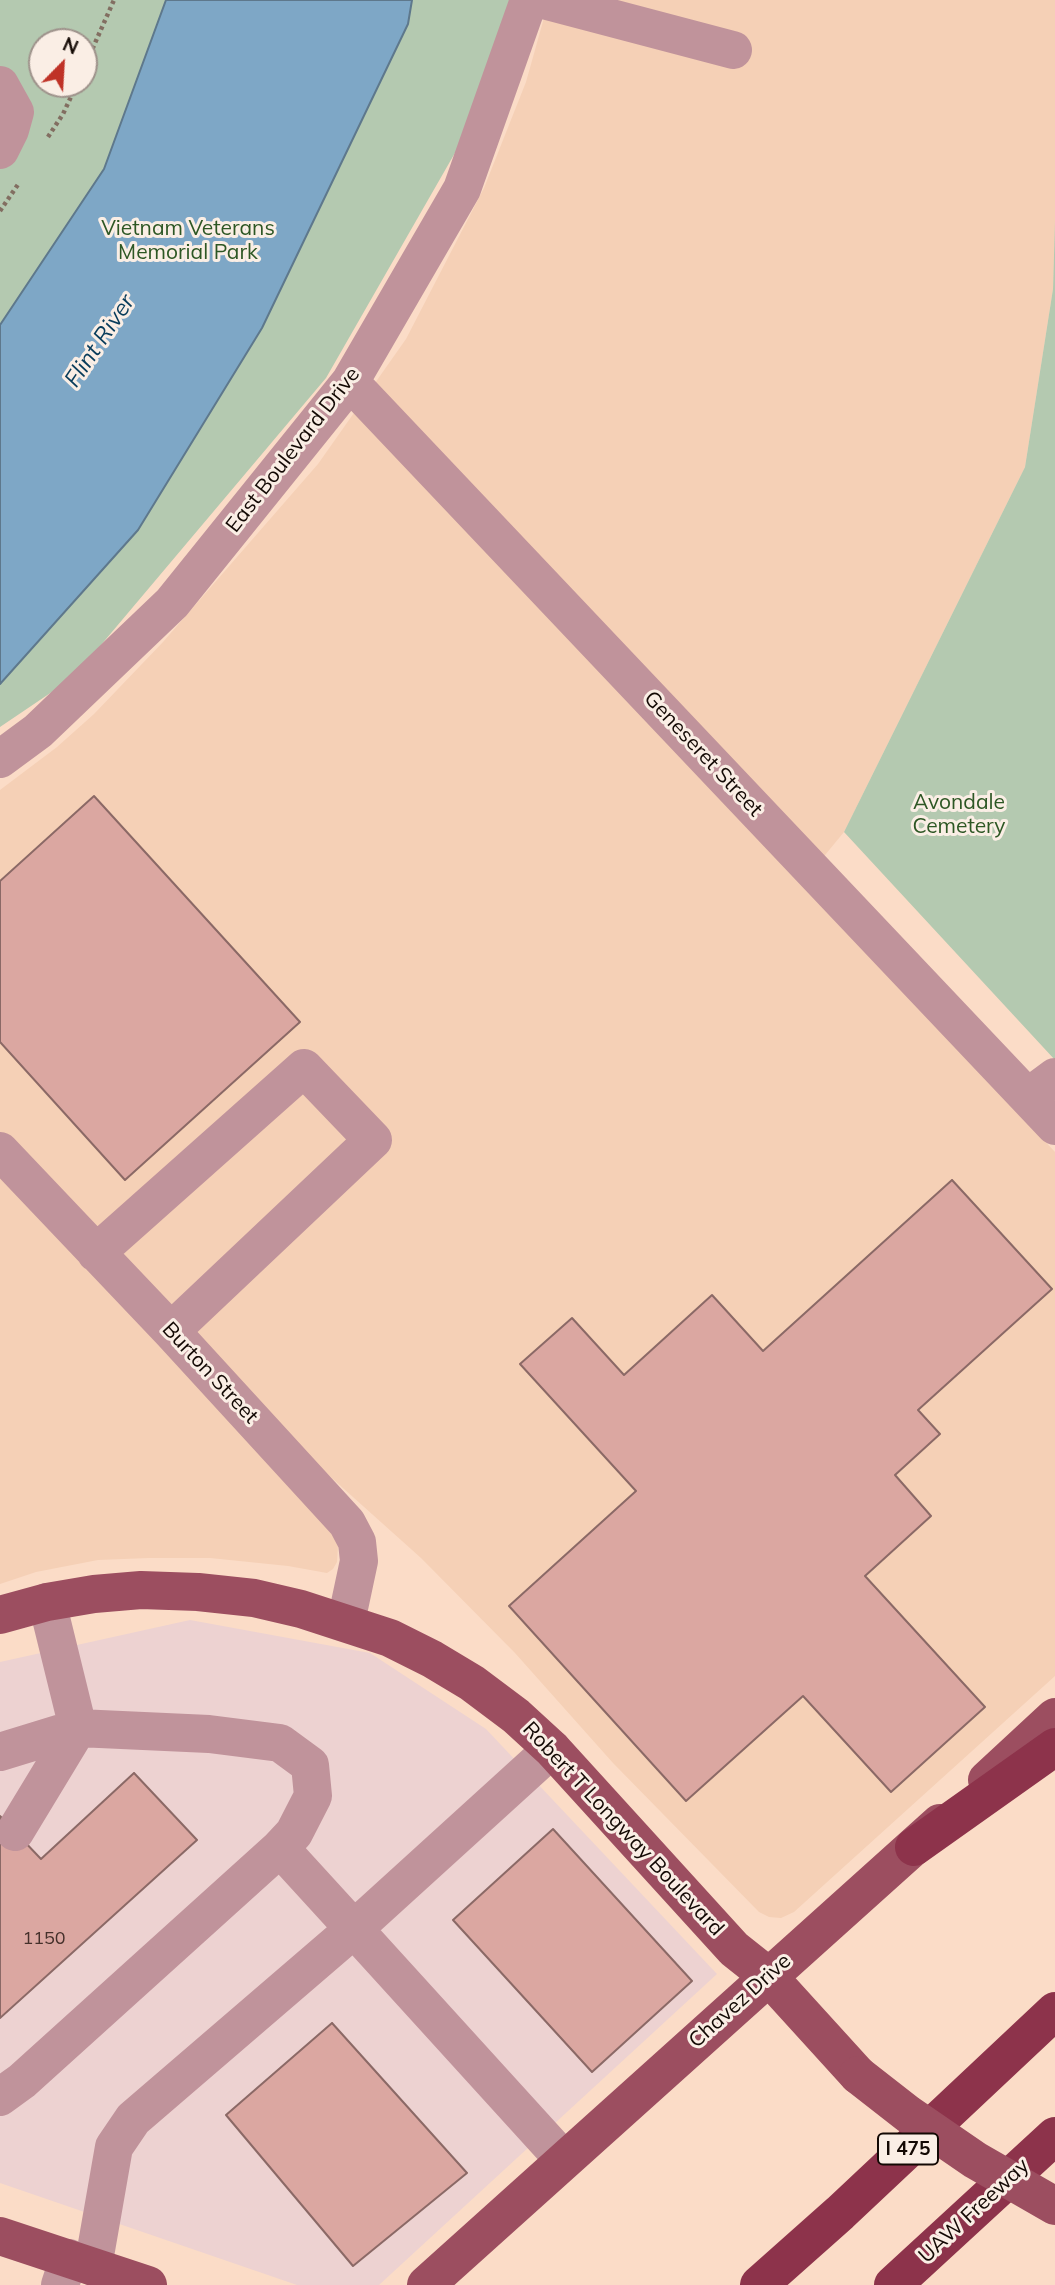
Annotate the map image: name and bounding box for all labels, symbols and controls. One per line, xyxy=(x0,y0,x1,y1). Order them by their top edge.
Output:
north arrow xyxy=(28,28,98,98)
text: N xyxy=(59,32,82,60)
park label: Vietnam Veterans Memorial Park xyxy=(101,216,275,266)
water label: Flint River xyxy=(59,289,141,393)
street label: East Boulevard Drive xyxy=(221,362,365,538)
street label: Geneseret Street xyxy=(638,686,768,822)
park label: Avondale Cemetery xyxy=(913,790,1005,840)
street label: Burton Street xyxy=(157,1317,263,1429)
street label: Robert T Longway Boulevard xyxy=(517,1717,729,1941)
house number: 1150 xyxy=(22,1928,66,1950)
street label: Chavez Drive xyxy=(684,1949,796,2053)
road number: I 475 xyxy=(878,2134,938,2164)
street label: UAW Freeway xyxy=(914,2153,1034,2269)

